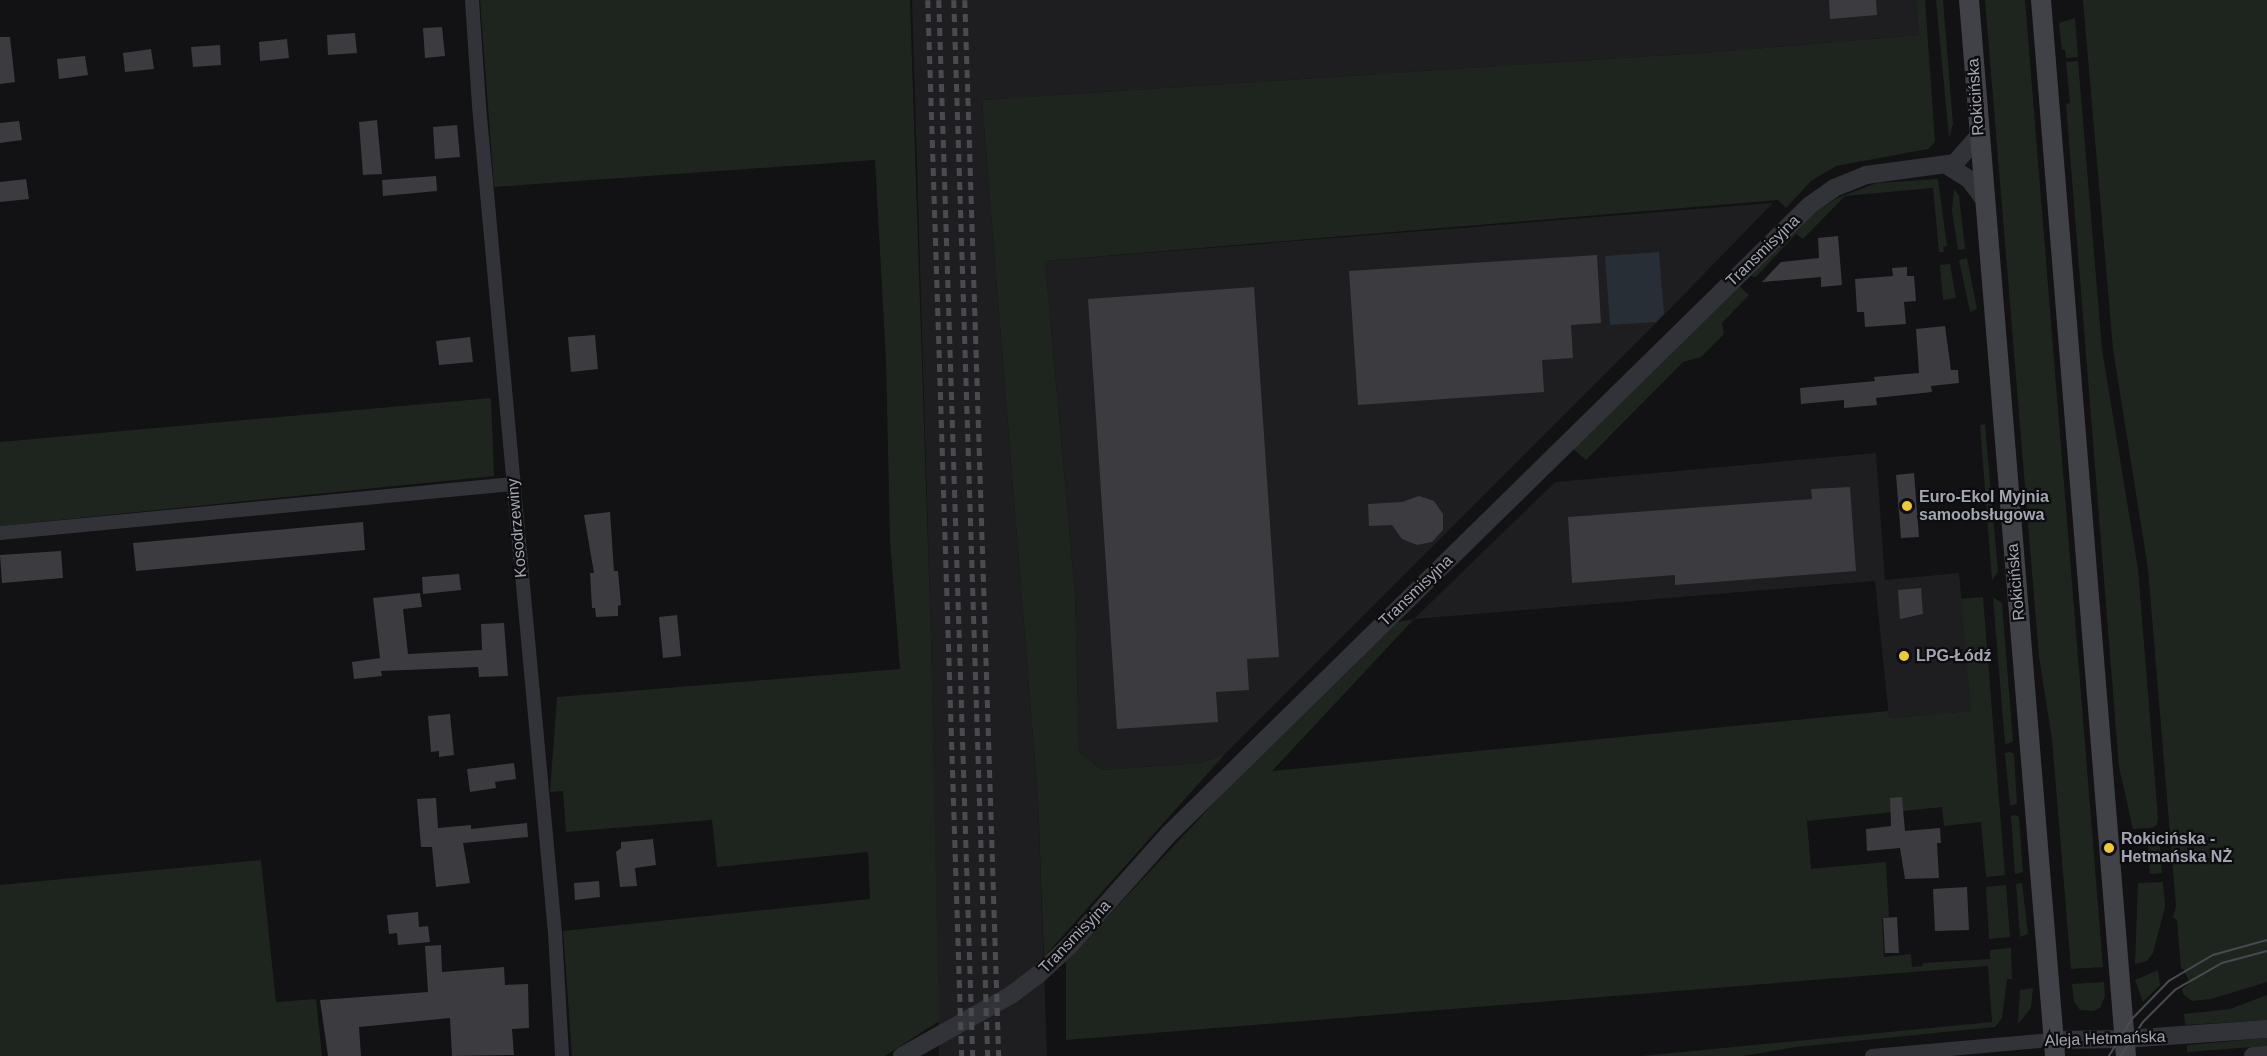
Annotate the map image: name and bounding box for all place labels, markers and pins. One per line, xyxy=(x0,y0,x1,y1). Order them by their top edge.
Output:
place label: Euro-Ekol Myjnia samoobsługowa xyxy=(1919,487,2049,525)
marker: Euro-Ekol Myjnia samoobsługowa xyxy=(1900,499,1914,513)
place label: LPG-Łódź xyxy=(1916,646,1992,666)
marker: LPG-Łódź xyxy=(1897,649,1911,663)
place label: Rokicińska - Hetmańska NŻ xyxy=(2121,829,2232,867)
marker: Rokicińska - Hetmańska NŻ xyxy=(2102,841,2116,855)

